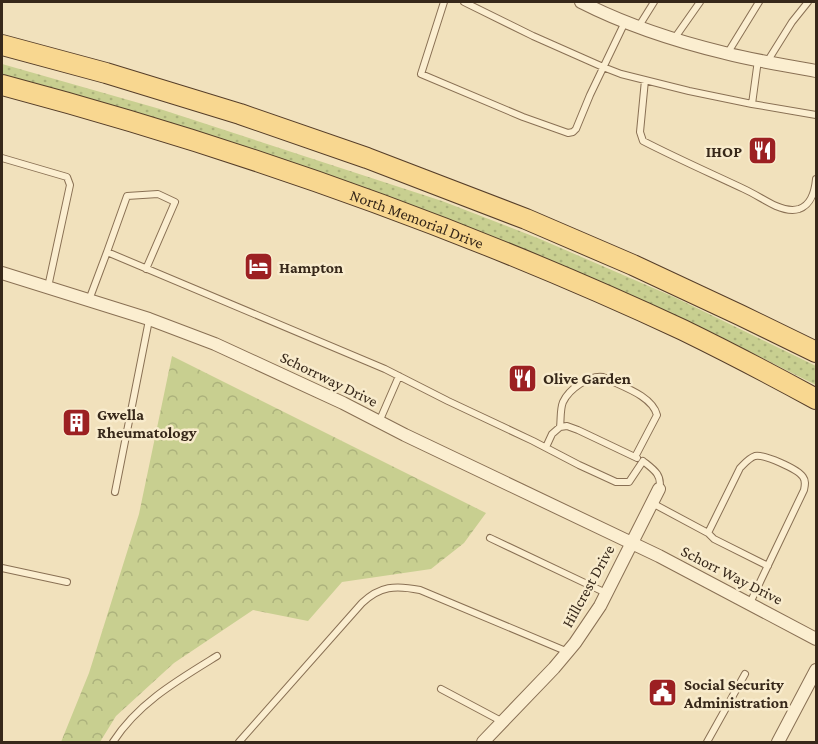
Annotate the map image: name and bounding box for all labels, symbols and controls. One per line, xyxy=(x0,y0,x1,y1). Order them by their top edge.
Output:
restaurant icon: IHOP xyxy=(747,135,779,167)
place label: IHOP xyxy=(706,143,742,160)
street label: North Memorial Drive xyxy=(348,186,486,252)
hotel icon: Hampton xyxy=(242,251,274,283)
place label: Hampton xyxy=(279,259,343,276)
street label: Schorrway Drive xyxy=(277,348,380,411)
restaurant icon: Olive Garden xyxy=(506,362,538,394)
place label: Olive Garden xyxy=(543,370,631,387)
place label: Gwella Rheumatology xyxy=(97,406,197,441)
building icon: Gwella Rheumatology xyxy=(60,407,92,439)
street label: Hillcrest Drive xyxy=(558,542,618,630)
street label: Schorr Way Drive xyxy=(678,542,785,609)
place label: Social Security Administration xyxy=(683,676,788,711)
public building icon: Social Security Administration xyxy=(647,677,679,709)

